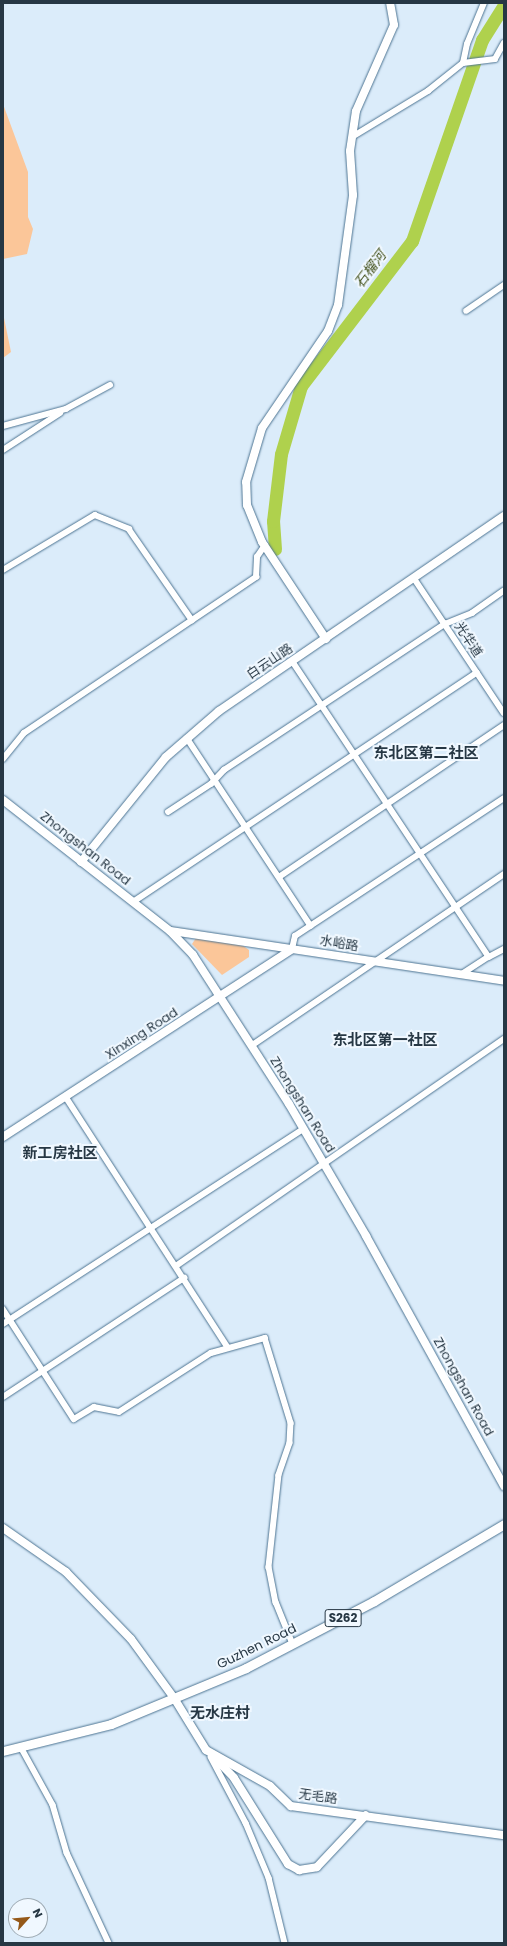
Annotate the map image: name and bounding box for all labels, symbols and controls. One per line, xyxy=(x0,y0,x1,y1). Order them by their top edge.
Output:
water label: 石榴河 xyxy=(351,247,389,291)
street label: 光华道 xyxy=(451,619,485,661)
street label: 白云山路 xyxy=(244,641,296,683)
district label: 东北区第二社区 xyxy=(374,744,478,762)
street label: Zhongshan Road xyxy=(37,809,133,889)
street label: 水峪路 xyxy=(319,933,359,955)
street label: Xinxing Road xyxy=(103,1005,181,1063)
district label: 东北区第一社区 xyxy=(333,1031,437,1049)
street label: Zhongshan Road xyxy=(266,1054,338,1156)
district label: 新工房社区 xyxy=(23,1144,97,1162)
street label: Zhongshan Road xyxy=(429,1335,497,1439)
road number: S262 xyxy=(324,1608,362,1628)
street label: Guzhen Road xyxy=(215,1621,299,1673)
district label: 无水庄村 xyxy=(190,1704,250,1722)
street label: 无毛路 xyxy=(298,1787,338,1807)
north arrow xyxy=(8,1898,48,1938)
text: N xyxy=(29,1906,47,1920)

